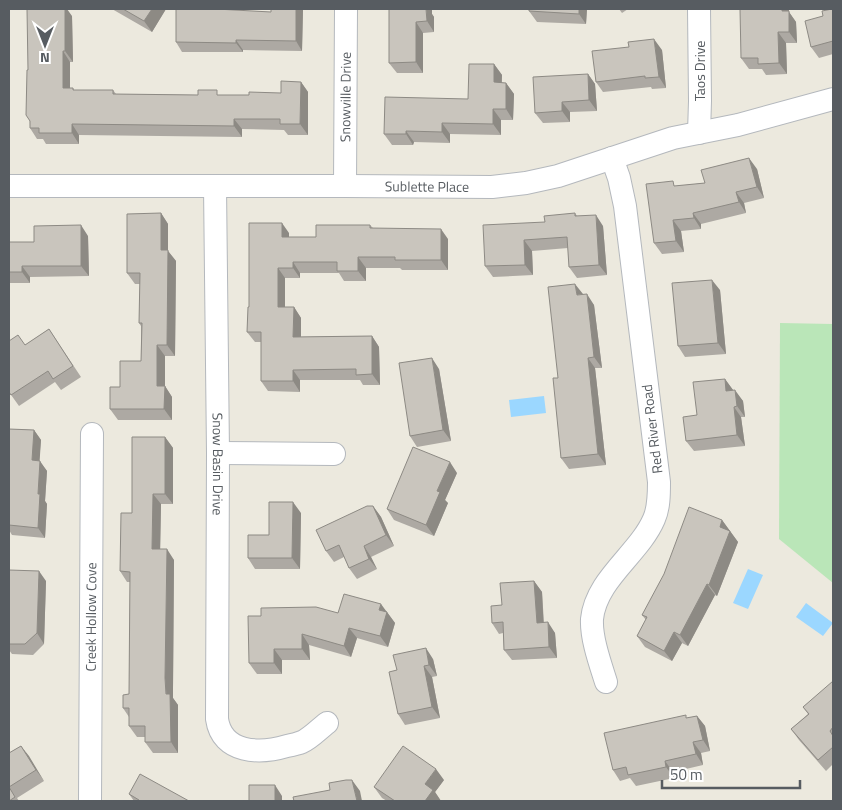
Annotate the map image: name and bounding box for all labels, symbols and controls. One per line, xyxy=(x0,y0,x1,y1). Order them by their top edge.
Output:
north arrow xyxy=(20,20,70,70)
street label: Taos Drive xyxy=(689,41,710,101)
text: N xyxy=(40,48,50,69)
street label: Snowville Drive xyxy=(334,52,356,142)
street label: Sublette Place xyxy=(385,175,469,197)
street label: Red River Road xyxy=(636,383,667,475)
street label: Snow Basin Drive xyxy=(208,412,229,515)
street label: Creek Hollow Cove xyxy=(80,562,101,672)
scale bar xyxy=(662,758,800,790)
text: 50 m xyxy=(670,763,703,786)

